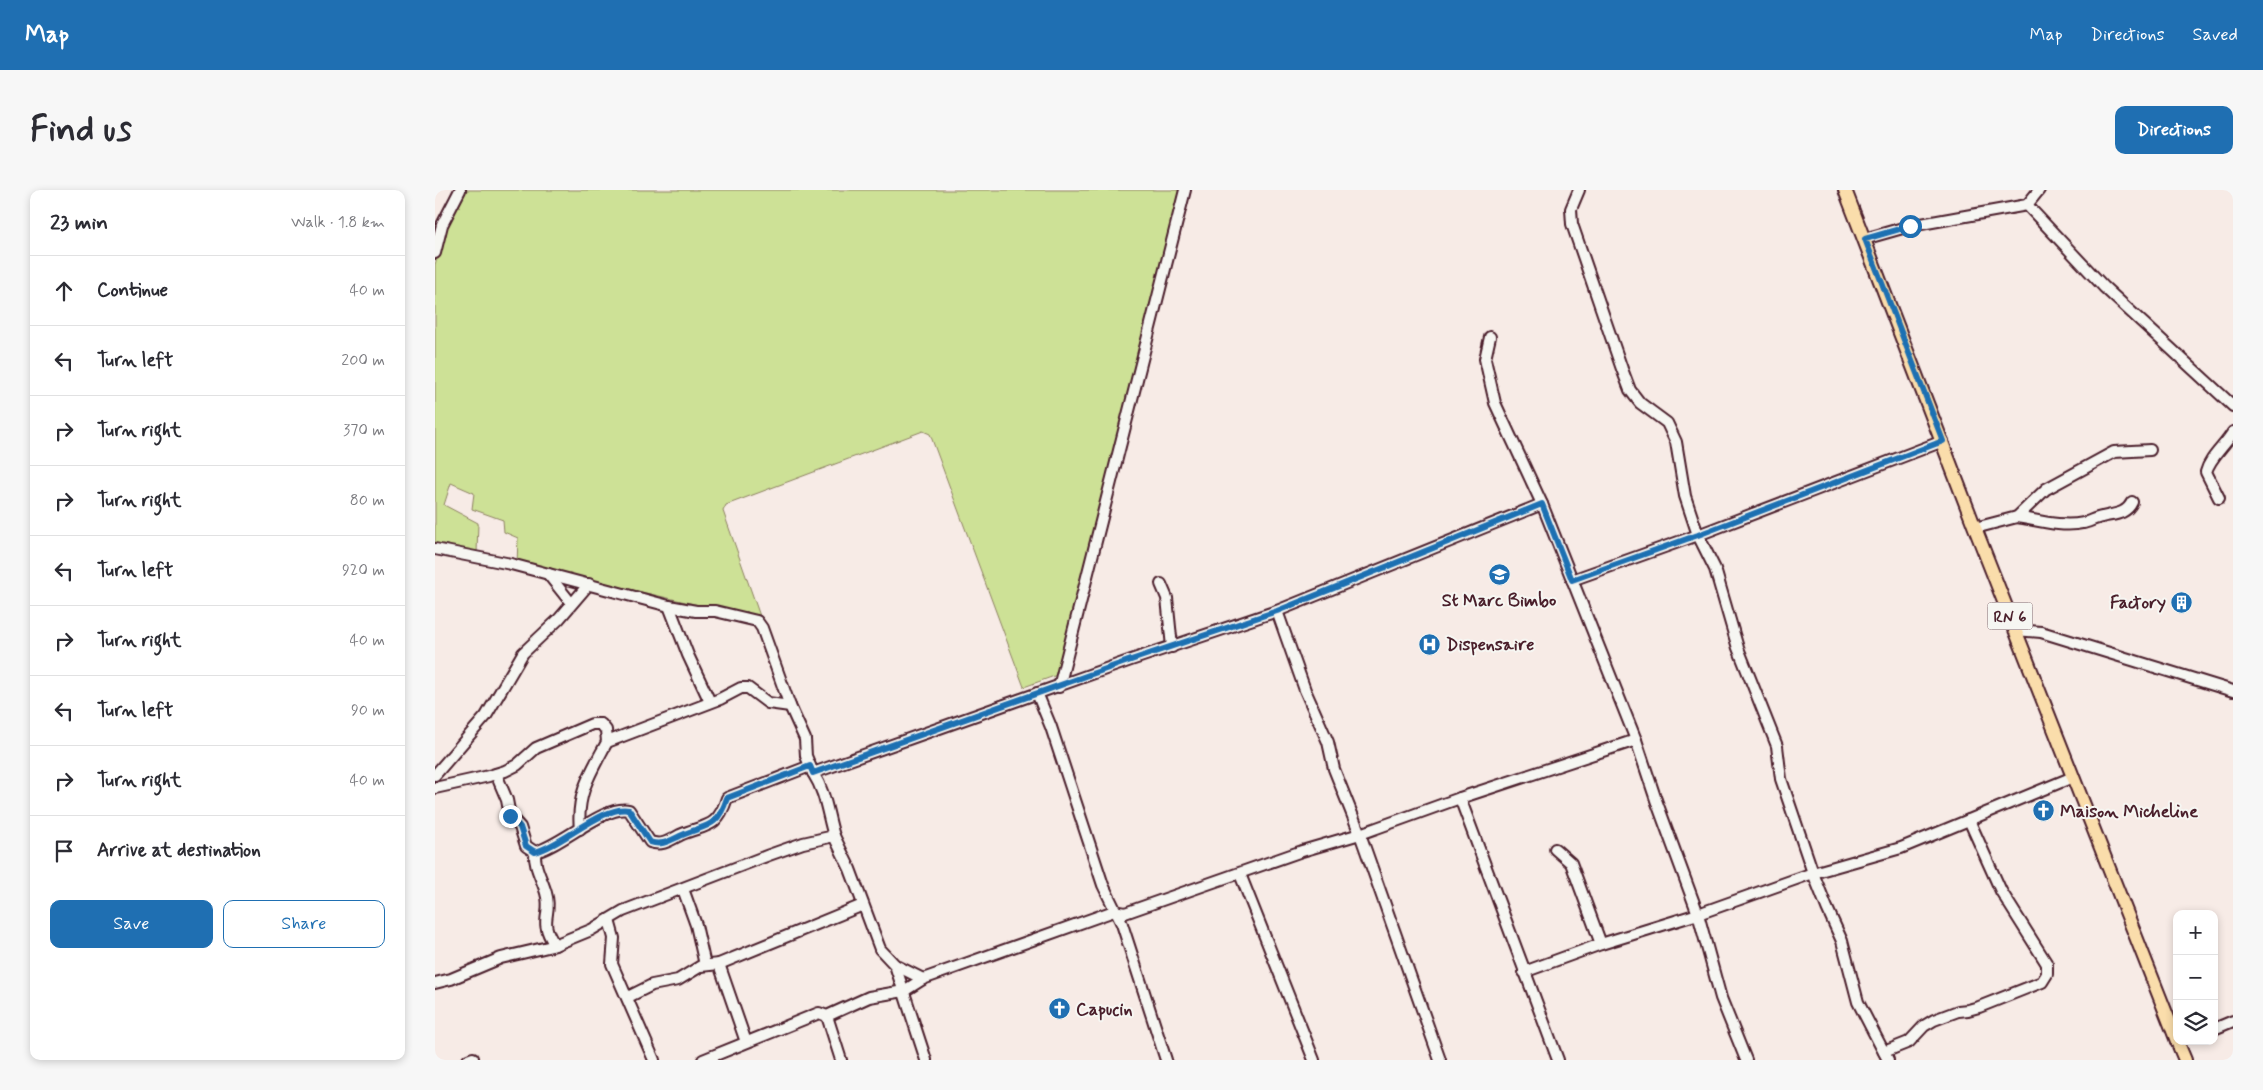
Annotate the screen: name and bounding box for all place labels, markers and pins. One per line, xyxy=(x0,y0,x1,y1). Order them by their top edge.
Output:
school or university icon: St Marc Bimbo xyxy=(1487,563,1511,587)
place label: St Marc Bimbo xyxy=(1442,589,1556,613)
building icon: Factory xyxy=(2170,590,2194,614)
place label: Factory xyxy=(2110,591,2166,615)
hospital icon: Dispensaire xyxy=(1418,632,1442,656)
place label: Dispensaire xyxy=(1446,633,1534,657)
church icon: Maison Micheline xyxy=(2032,799,2056,823)
place label: Maison Micheline xyxy=(2060,800,2198,824)
church icon: Capucin xyxy=(1048,997,1072,1021)
place label: Capucin xyxy=(1076,998,1133,1022)

